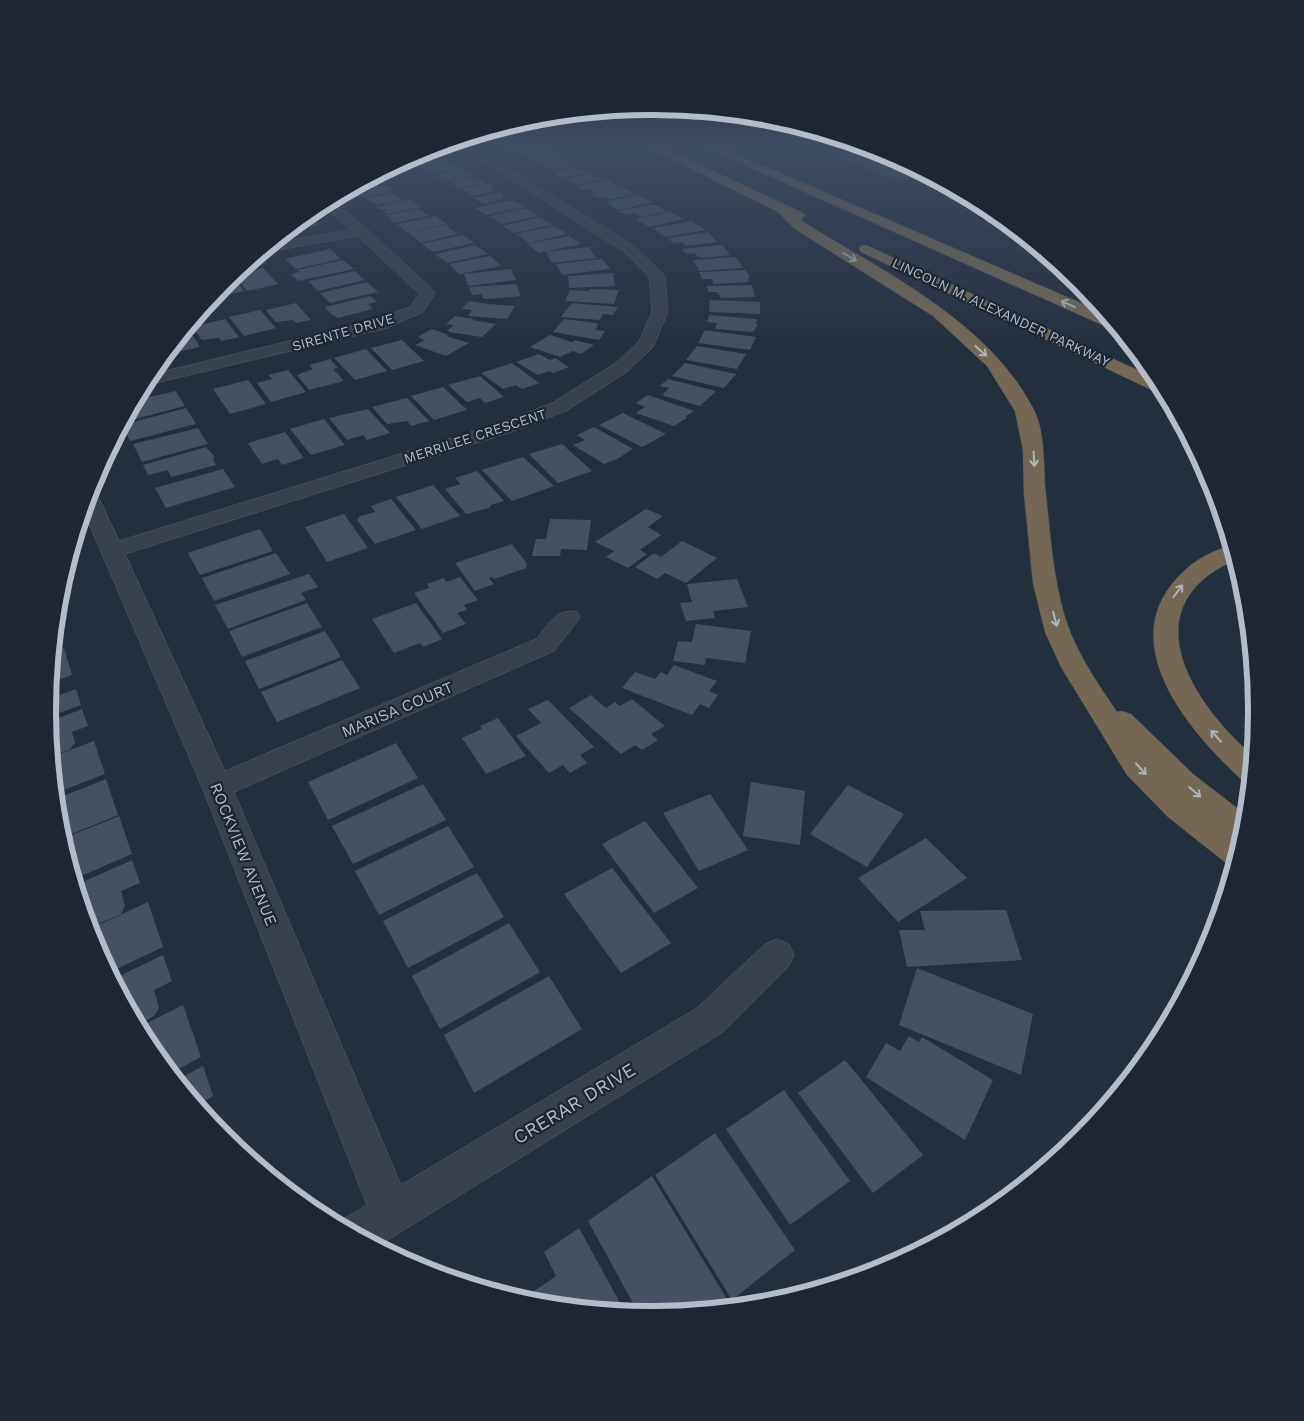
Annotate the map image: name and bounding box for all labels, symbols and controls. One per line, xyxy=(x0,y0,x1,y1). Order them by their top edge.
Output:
one-way arrow xyxy=(842,252,856,262)
street label: LINCOLN M. ALEXANDER PARKWAY xyxy=(890,254,1112,370)
one-way arrow xyxy=(1061,298,1076,308)
street label: SIRENTE DRIVE xyxy=(290,310,396,354)
one-way arrow xyxy=(975,345,988,357)
street label: MERRILEE CRESCENT xyxy=(402,405,549,467)
one-way arrow xyxy=(1029,450,1038,466)
one-way arrow xyxy=(1173,584,1183,598)
one-way arrow xyxy=(1051,611,1060,627)
street label: MARISA COURT xyxy=(339,677,456,742)
one-way arrow xyxy=(1210,730,1222,743)
one-way arrow xyxy=(1135,763,1146,776)
street label: ROCKVIEW AVENUE xyxy=(206,780,281,928)
one-way arrow xyxy=(1188,786,1201,797)
street label: CRERAR DRIVE xyxy=(509,1058,640,1149)

